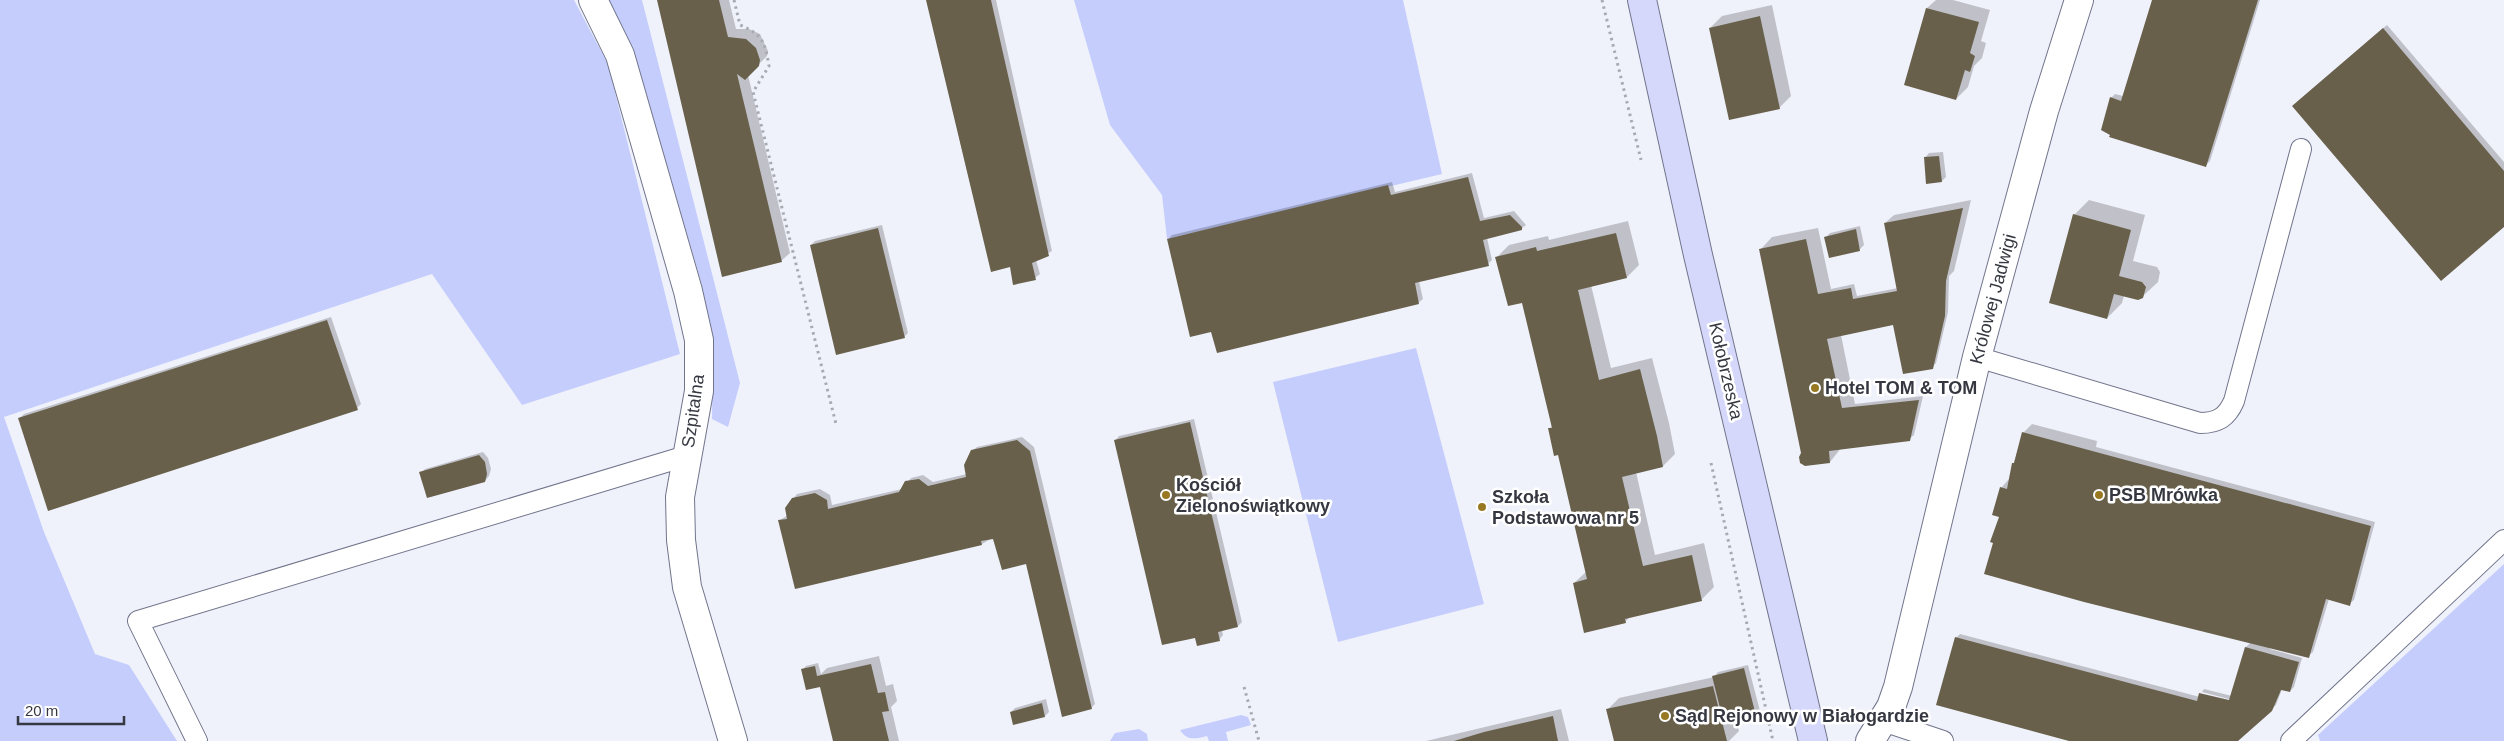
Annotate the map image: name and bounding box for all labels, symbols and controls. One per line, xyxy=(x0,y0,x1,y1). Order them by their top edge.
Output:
street label: Królowej Jadwigi xyxy=(1966,232,2020,366)
street label: Kołobrzeska xyxy=(1705,320,1747,422)
street label: Szpitalna xyxy=(678,372,708,449)
place label: Hotel TOM & TOM xyxy=(1825,378,1977,398)
marker: Hotel TOM & TOM xyxy=(1809,382,1821,394)
place label: Kościół Zielonoświątkowy xyxy=(1176,475,1330,516)
place label: PSB Mrówka xyxy=(2109,485,2219,505)
place label: Szkoła Podstawowa nr 5 xyxy=(1492,487,1639,528)
marker: Kościół Zielonoświątkowy xyxy=(1160,489,1172,501)
marker: PSB Mrówka xyxy=(2093,489,2105,501)
marker: Szkoła Podstawowa nr 5 xyxy=(1476,501,1488,513)
scale bar xyxy=(18,694,124,726)
text: 20 m xyxy=(25,702,58,719)
place label: Sąd Rejonowy w Białogardzie xyxy=(1675,706,1929,726)
marker: Sąd Rejonowy w Białogardzie xyxy=(1659,710,1671,722)

